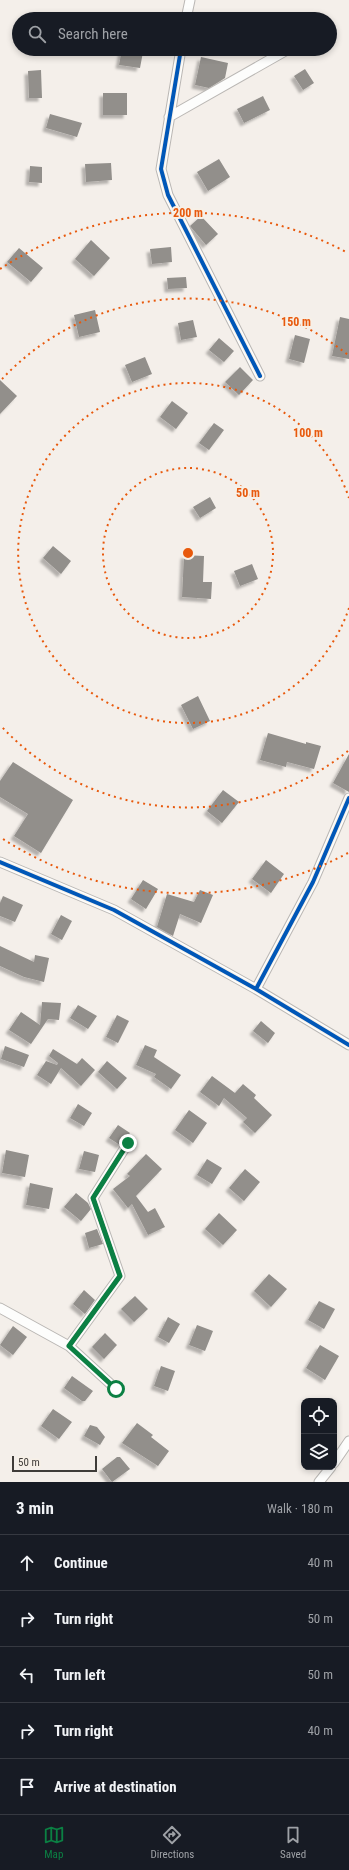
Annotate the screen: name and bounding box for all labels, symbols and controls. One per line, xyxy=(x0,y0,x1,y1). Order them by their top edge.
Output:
search box xyxy=(12,12,337,56)
icon: search xyxy=(26,23,48,45)
text: Search here xyxy=(58,25,128,43)
text: 200 m xyxy=(173,206,203,220)
text: 150 m xyxy=(281,315,311,329)
text: 100 m xyxy=(293,426,323,440)
text: 50 m xyxy=(236,486,260,500)
centre of rings xyxy=(181,546,195,560)
route end xyxy=(119,1134,137,1152)
route start xyxy=(107,1380,125,1398)
map controls xyxy=(301,1398,337,1470)
button: locate xyxy=(301,1398,337,1434)
button: layers xyxy=(301,1434,337,1470)
scale bar xyxy=(12,1454,97,1473)
text: 50 m xyxy=(18,1456,40,1469)
text: 3 min xyxy=(16,1498,54,1518)
text: Walk · 180 m xyxy=(267,1501,333,1516)
icon: ahead xyxy=(16,1552,38,1574)
text: Continue xyxy=(54,1554,108,1572)
text: 40 m xyxy=(307,1555,333,1570)
icon: right xyxy=(16,1608,38,1630)
text: Turn right xyxy=(54,1610,113,1628)
text: 50 m xyxy=(307,1611,333,1626)
icon: left xyxy=(16,1664,38,1686)
text: Turn left xyxy=(54,1666,105,1684)
text: 50 m xyxy=(307,1667,333,1682)
icon: right xyxy=(16,1720,38,1742)
text: Turn right xyxy=(54,1722,113,1740)
text: 40 m xyxy=(307,1723,333,1738)
icon: arrive xyxy=(16,1776,38,1798)
text: Arrive at destination xyxy=(54,1778,177,1796)
tab: Map xyxy=(43,1824,65,1861)
tab: Directions xyxy=(150,1824,194,1861)
tab: Saved xyxy=(280,1824,306,1861)

